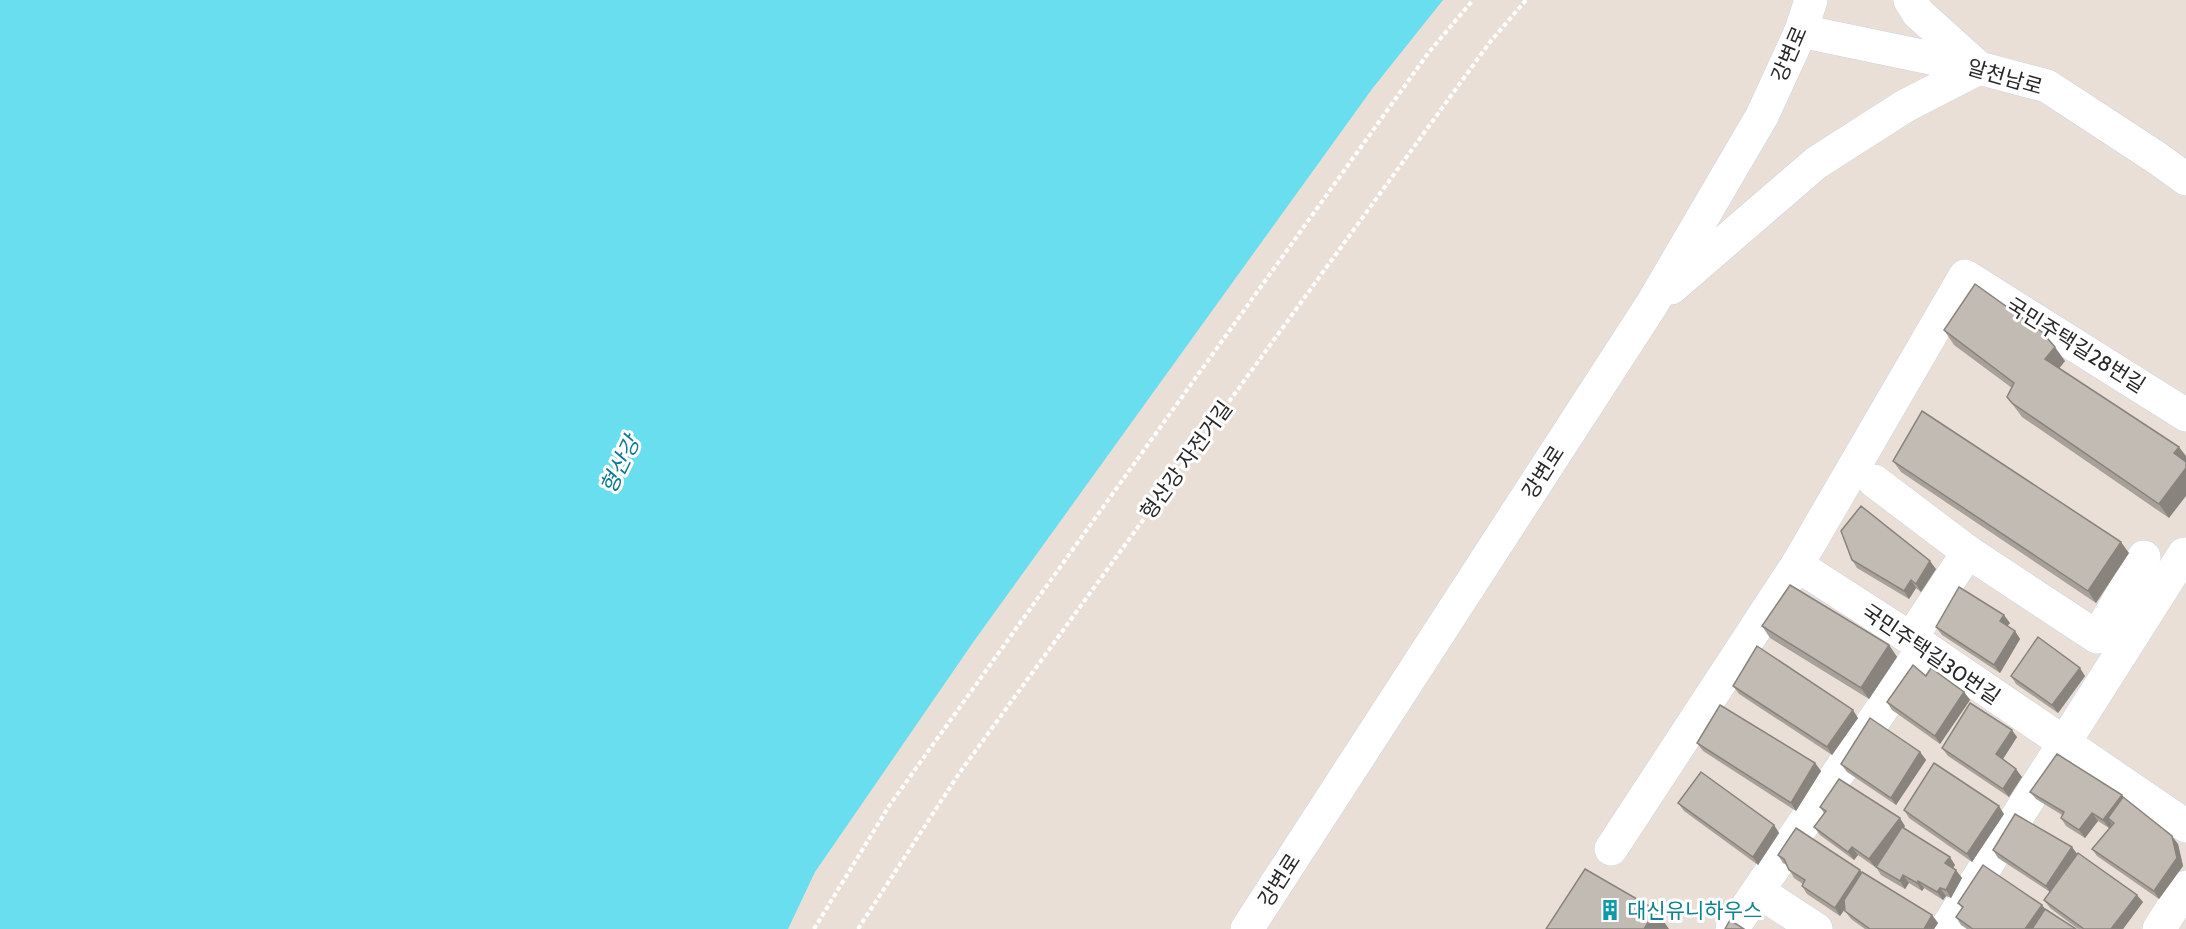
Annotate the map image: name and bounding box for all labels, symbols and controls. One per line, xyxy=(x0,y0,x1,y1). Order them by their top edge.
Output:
street label: 강변로 xyxy=(1766,22,1812,86)
street label: 알천남로 xyxy=(1964,54,2046,100)
street label: 국민주택길28번길 xyxy=(2002,292,2150,398)
street label: 형산강 자전거길 xyxy=(1135,396,1237,524)
water label: 형산강 xyxy=(595,429,647,498)
street label: 강변로 xyxy=(1517,441,1569,503)
street label: 국민주택길30번길 xyxy=(1857,599,2005,709)
street label: 강변로 xyxy=(1253,849,1305,911)
building icon: 대신유니하우스 xyxy=(1598,898,1622,922)
place label: 대신유니하우스 xyxy=(1627,898,1762,923)

